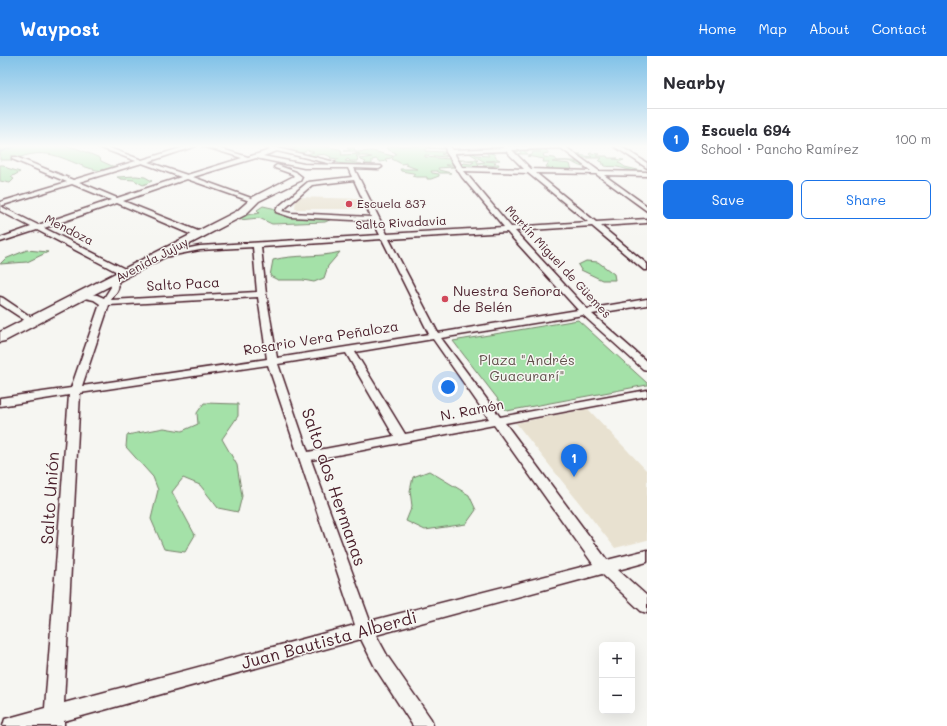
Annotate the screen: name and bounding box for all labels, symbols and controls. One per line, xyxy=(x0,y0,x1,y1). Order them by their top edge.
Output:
text: Waypost xyxy=(20,16,100,41)
text: Home xyxy=(698,19,736,38)
text: Map xyxy=(758,19,787,38)
text: About xyxy=(809,19,850,38)
text: Contact xyxy=(872,19,927,38)
text: Nearby xyxy=(663,71,725,93)
text: Escuela 694 xyxy=(701,120,791,140)
text: 1 xyxy=(673,130,679,147)
text: 100 m xyxy=(895,130,931,147)
text: School · Pancho Ramírez xyxy=(701,140,859,157)
button: Save xyxy=(663,180,793,219)
button: Share xyxy=(801,180,931,219)
place label: Escuela 837 xyxy=(357,195,426,211)
marker: Escuela 837 xyxy=(344,199,354,209)
street label: Martín Miguel de Güemes xyxy=(502,202,615,321)
street label: Mendoza xyxy=(42,210,96,248)
street label: Salto Rivadavia xyxy=(355,212,447,232)
street label: Avenida Jujuy xyxy=(112,233,191,285)
street label: Salto Paca xyxy=(146,272,220,295)
place label: Nuestra Señora de Belén xyxy=(453,281,561,316)
marker: Nuestra Señora de Belén xyxy=(440,294,450,304)
street label: Rosario Vera Peñaloza xyxy=(242,316,400,359)
park label: Plaza "Andrés Guacurarí" xyxy=(479,350,575,385)
your location xyxy=(438,377,458,397)
street label: N. Ramón xyxy=(439,394,505,425)
street label: Salto dos Hermanas xyxy=(298,405,372,569)
pin: 1 xyxy=(561,444,587,477)
street label: Salto Unión xyxy=(35,451,63,545)
street label: Juan Bautista Alberdi xyxy=(239,605,419,673)
map controls xyxy=(599,642,635,714)
button: + xyxy=(599,642,635,678)
button: − xyxy=(599,678,635,714)

